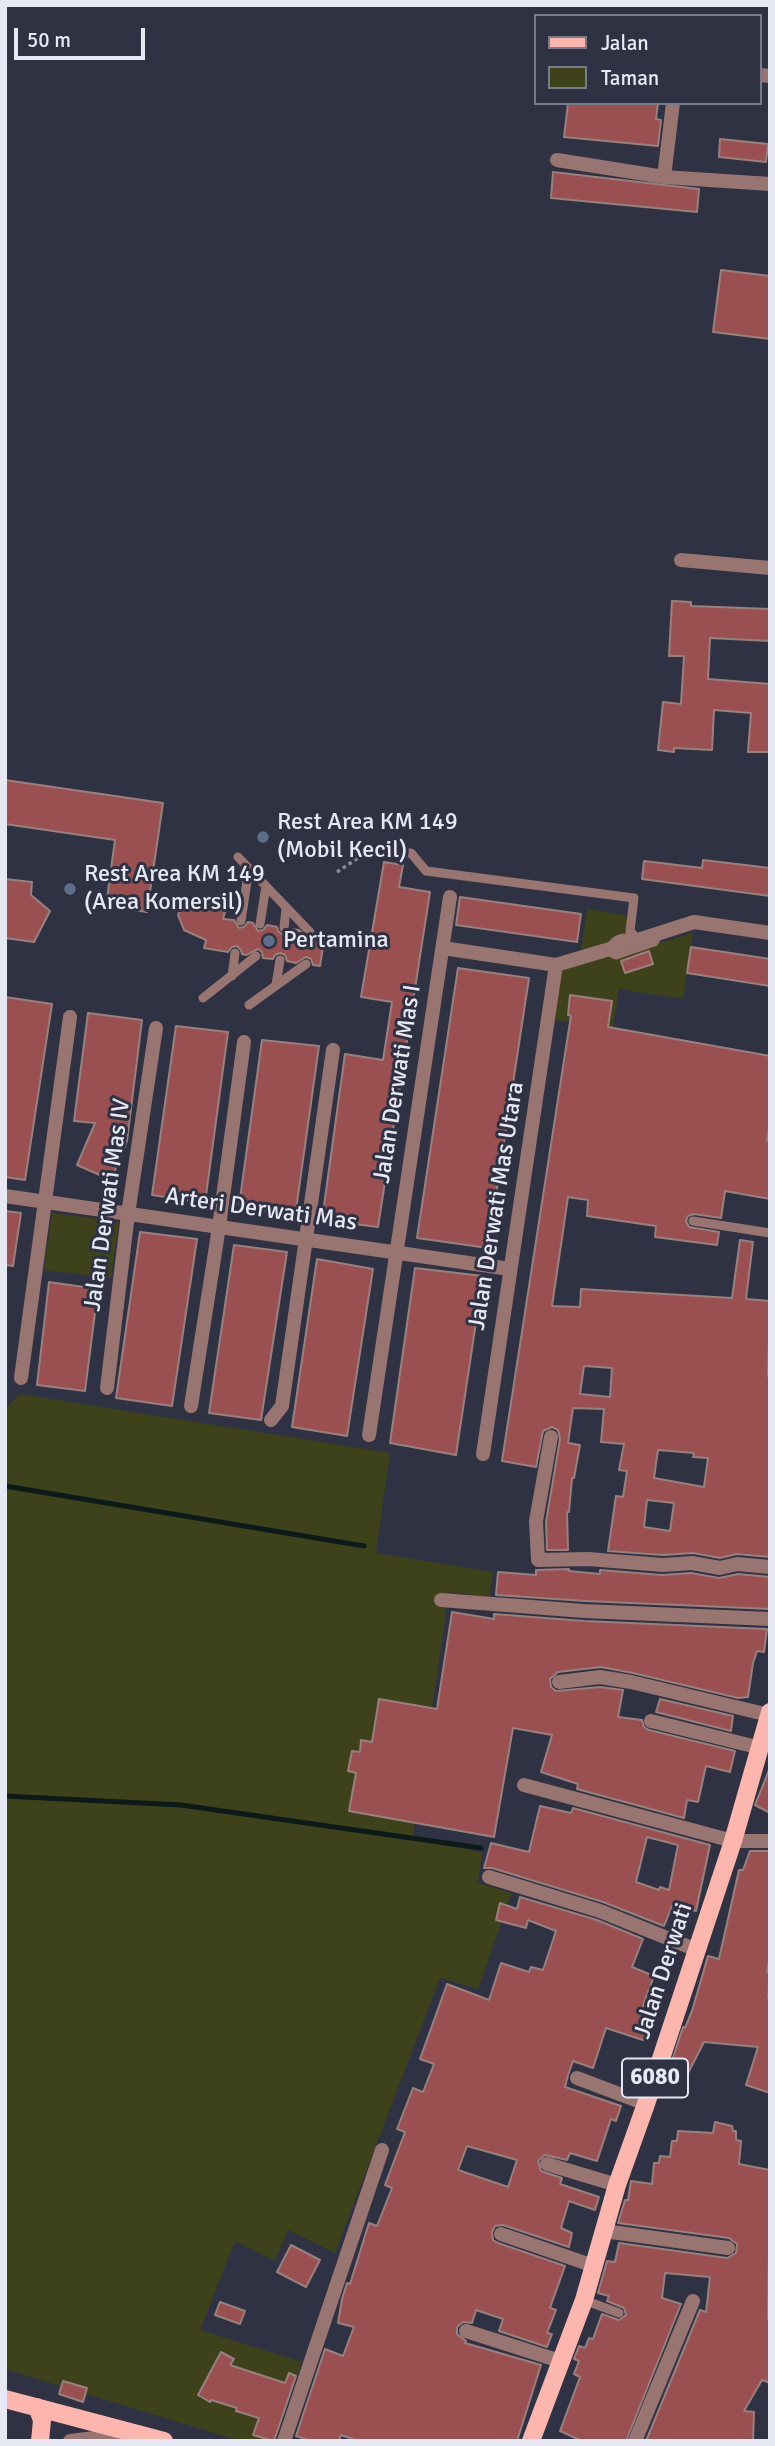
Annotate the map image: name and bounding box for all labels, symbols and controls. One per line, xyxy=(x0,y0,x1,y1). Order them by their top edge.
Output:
scale bar xyxy=(18,14,149,58)
legend xyxy=(534,14,761,105)
text: 50 m xyxy=(27,27,71,53)
text: Jalan xyxy=(601,30,649,56)
text: Taman xyxy=(601,65,659,91)
place label: Rest Area KM 149 (Mobil Kecil) xyxy=(277,809,458,865)
marker: Rest Area KM 149 (Mobil Kecil) xyxy=(255,829,271,845)
place label: Rest Area KM 149 (Area Komersil) xyxy=(84,861,265,917)
marker: Rest Area KM 149 (Area Komersil) xyxy=(62,881,78,897)
place label: Pertamina xyxy=(283,927,389,955)
marker: Pertamina xyxy=(261,933,277,949)
street label: Jalan Derwati Mas I xyxy=(368,983,428,1185)
street label: Jalan Derwati Mas Utara xyxy=(463,1080,531,1332)
street label: Jalan Derwati Mas IV xyxy=(79,1097,137,1313)
street label: Arteri Derwati Mas xyxy=(163,1182,359,1238)
street label: Jalan Derwati xyxy=(629,1900,699,2042)
road number: 6080 xyxy=(622,2058,688,2098)

